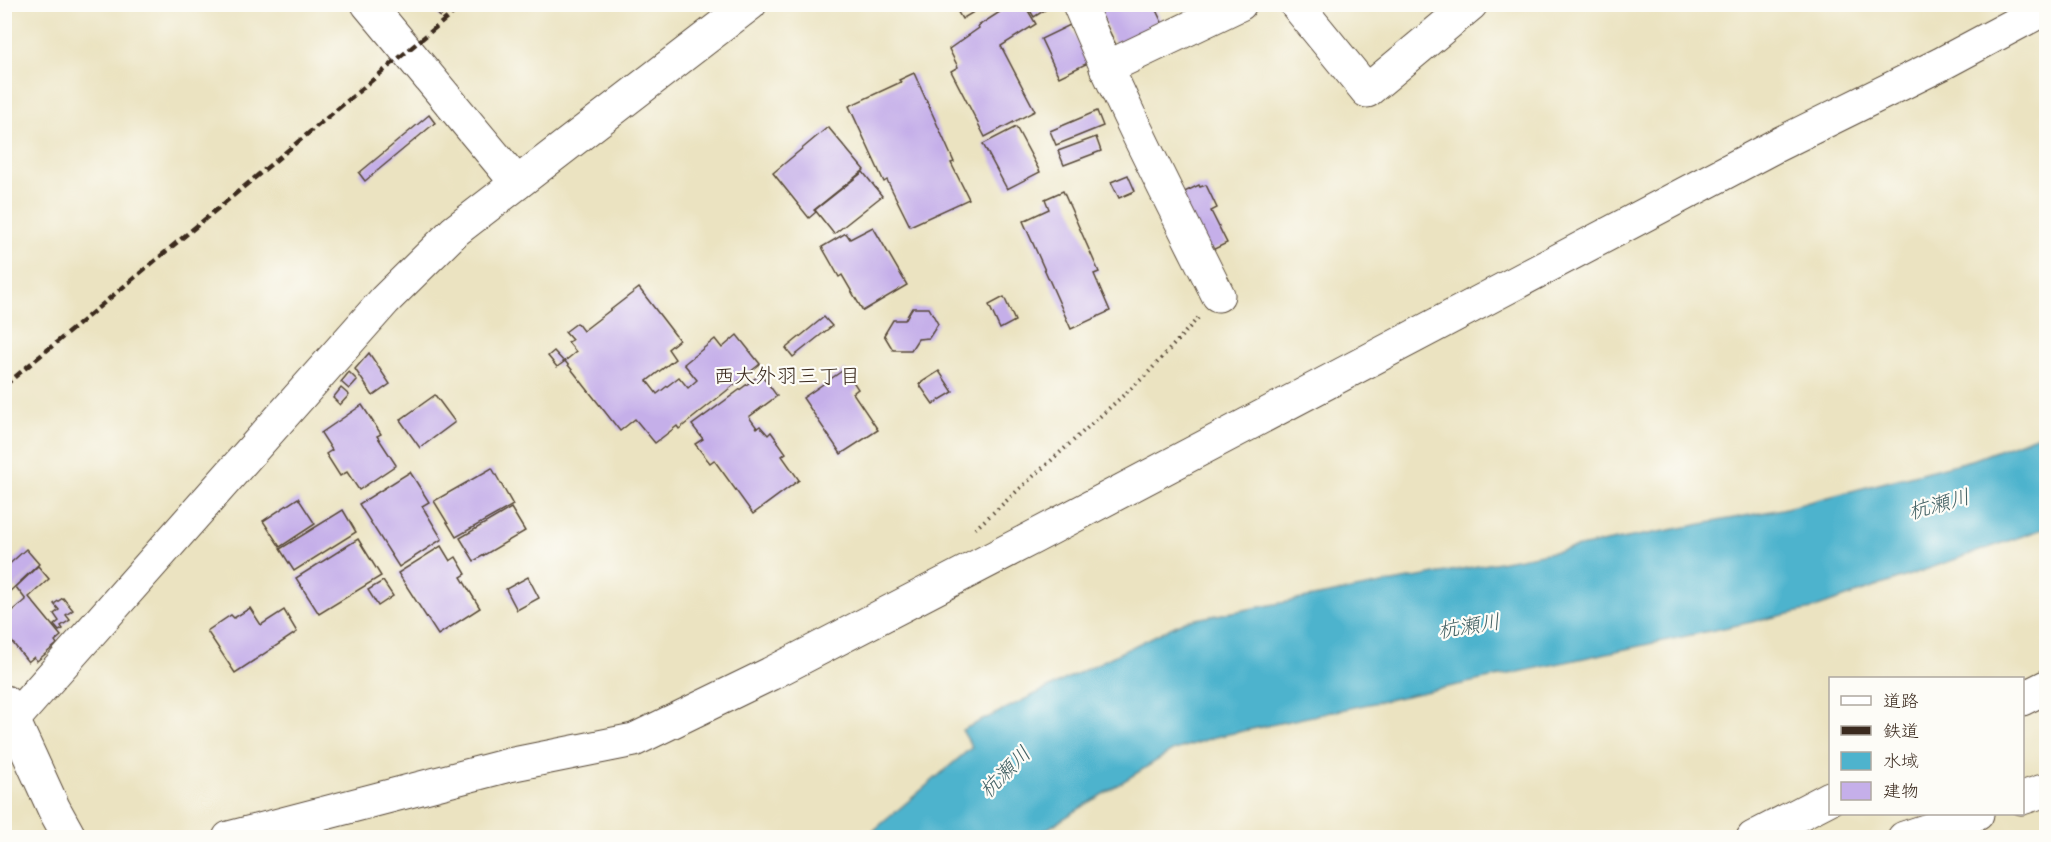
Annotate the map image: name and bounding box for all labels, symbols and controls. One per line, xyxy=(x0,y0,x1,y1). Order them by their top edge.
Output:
district label: 西大外羽三丁目 xyxy=(714,361,861,394)
water label: 杭瀬川 xyxy=(1905,481,1974,530)
water label: 杭瀬川 xyxy=(1436,606,1503,649)
legend xyxy=(1829,677,2024,815)
text: 道路 xyxy=(1883,688,1919,717)
text: 鉄道 xyxy=(1883,718,1919,747)
water label: 杭瀬川 xyxy=(972,739,1040,807)
text: 水域 xyxy=(1883,748,1919,777)
text: 建物 xyxy=(1883,778,1919,807)

